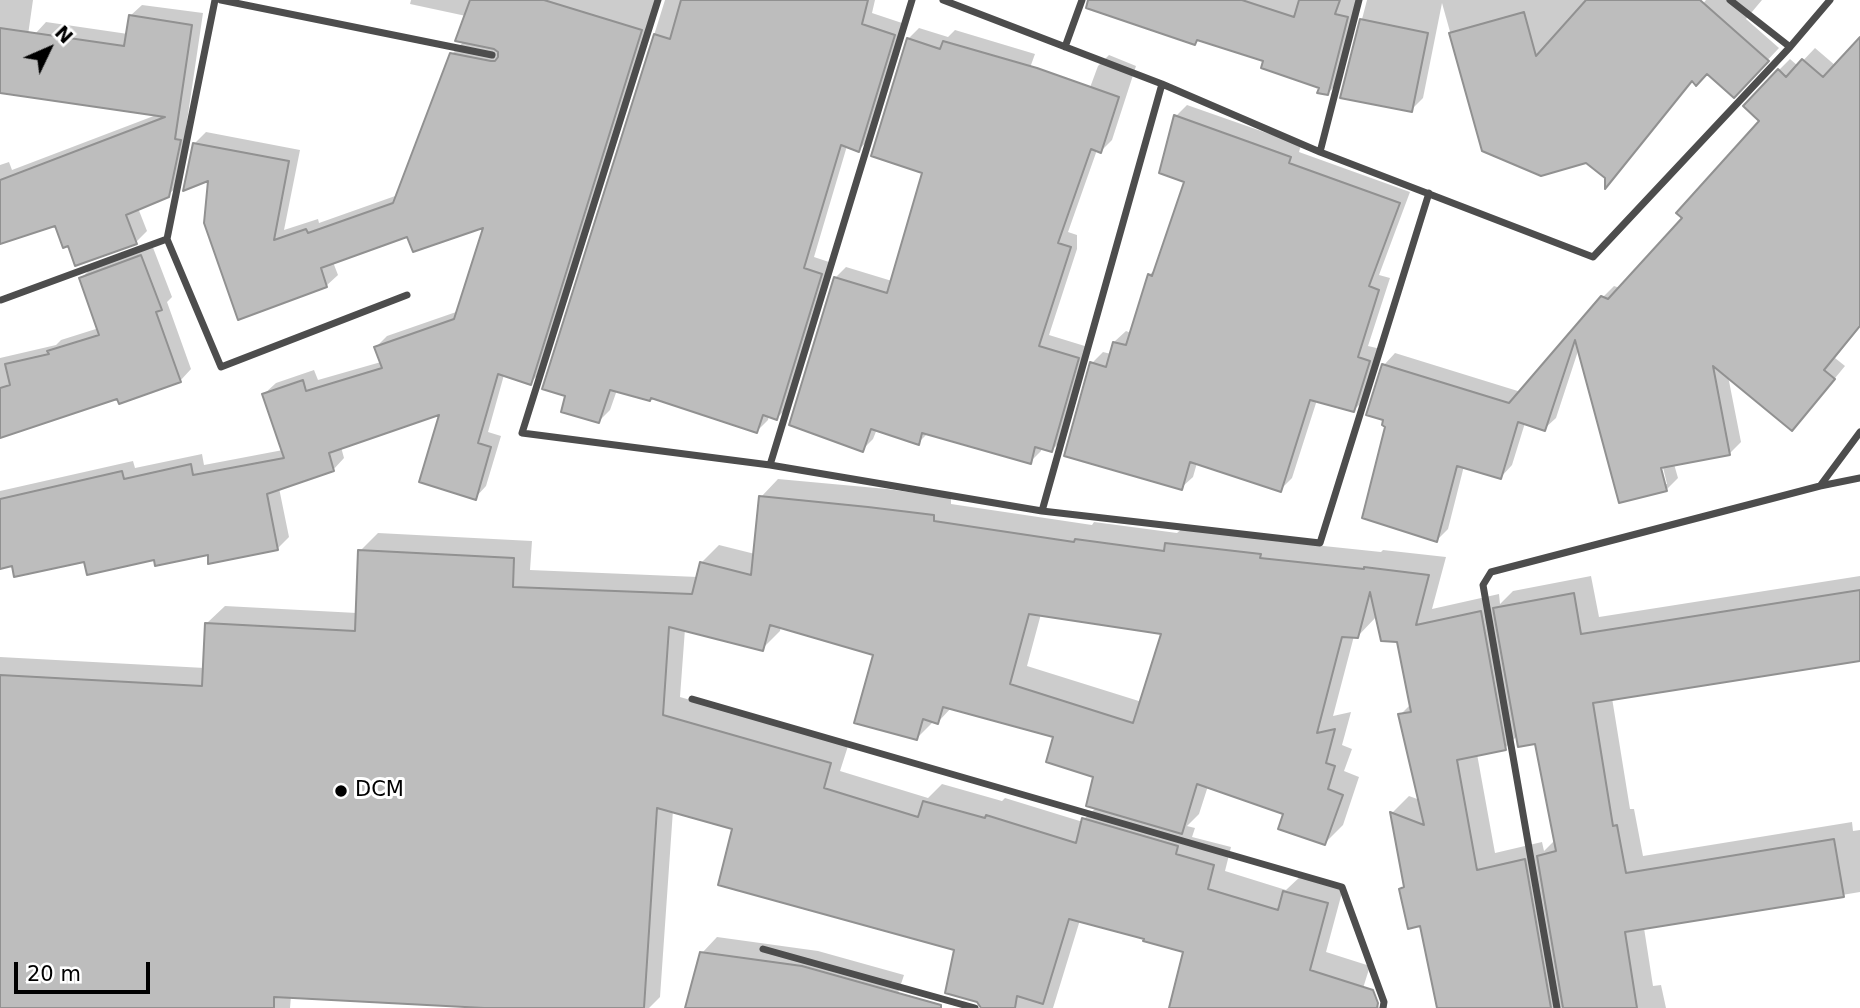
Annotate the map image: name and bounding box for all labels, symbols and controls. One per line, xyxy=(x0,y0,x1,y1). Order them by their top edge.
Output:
north arrow xyxy=(14,14,84,84)
text: N xyxy=(51,21,78,48)
place label: DCM xyxy=(355,778,404,804)
marker: DCM xyxy=(333,783,349,799)
scale bar xyxy=(18,948,154,992)
text: 20 m xyxy=(27,962,81,986)

